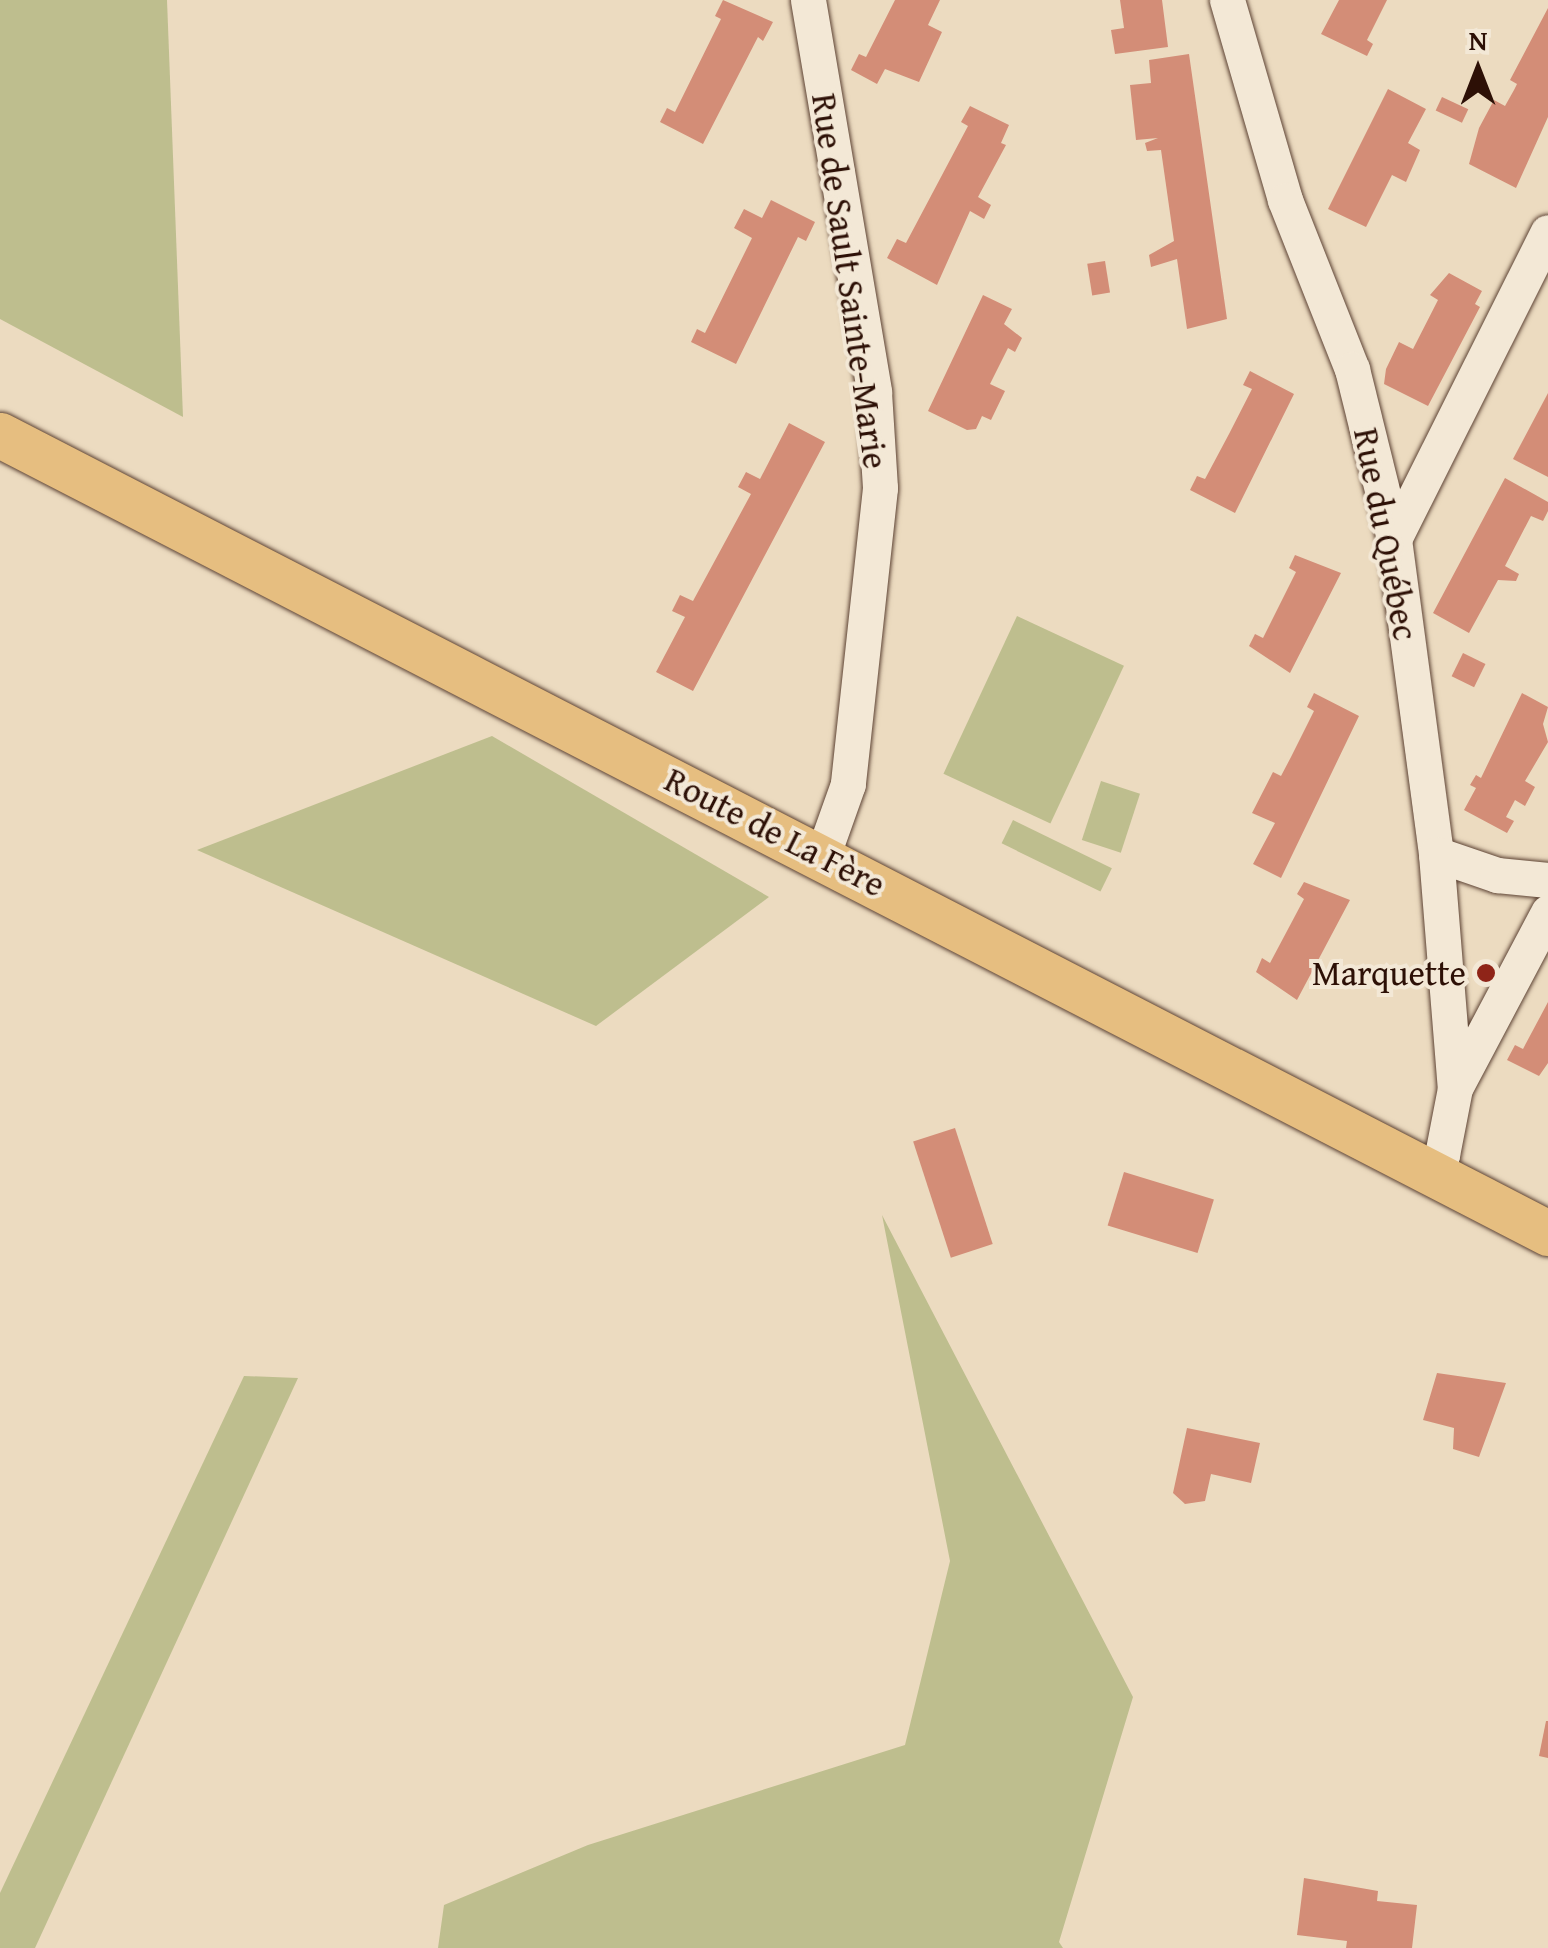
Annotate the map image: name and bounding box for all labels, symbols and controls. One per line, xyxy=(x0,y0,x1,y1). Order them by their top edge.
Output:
text: N xyxy=(1469,19,1487,60)
north arrow xyxy=(1428,20,1528,120)
street label: Rue de Sault Sainte-Marie xyxy=(803,91,897,471)
street label: Rue du Québec xyxy=(1345,424,1427,644)
street label: Route de La Fère xyxy=(658,759,892,905)
place label: Marquette xyxy=(1312,952,1466,994)
marker: Marquette xyxy=(1475,962,1497,984)

